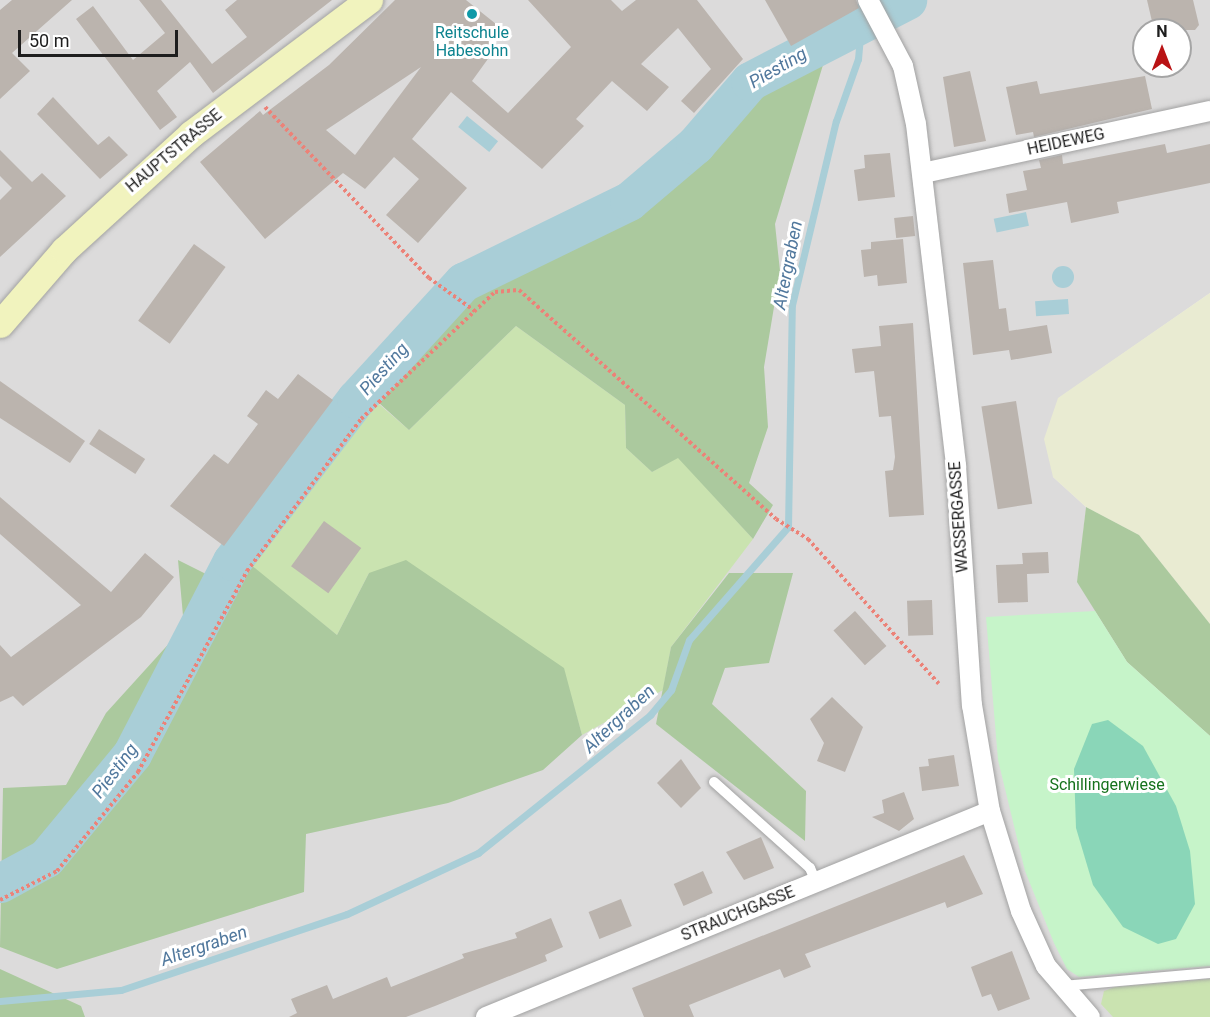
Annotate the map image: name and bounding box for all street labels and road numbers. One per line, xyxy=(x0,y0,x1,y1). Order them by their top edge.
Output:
street label: HAUPTSTRASSE xyxy=(122,105,226,197)
street label: HEIDEWEG xyxy=(1026,124,1106,160)
street label: WASSERGASSE xyxy=(946,461,972,573)
street label: STRAUCHGASSE xyxy=(678,882,798,946)

